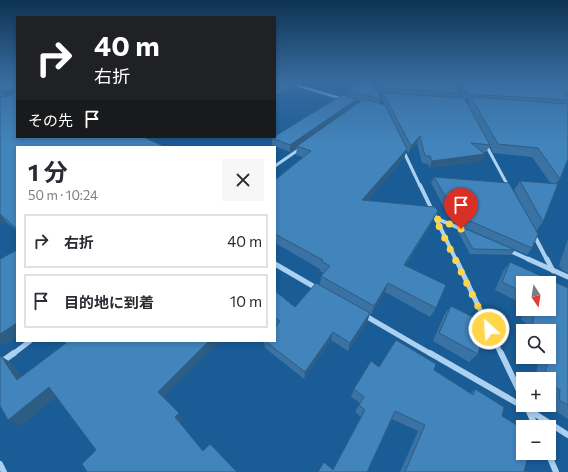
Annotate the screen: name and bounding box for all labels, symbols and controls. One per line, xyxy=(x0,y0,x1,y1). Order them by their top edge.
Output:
text: 40 m xyxy=(94,28,160,62)
icon: right xyxy=(28,32,80,84)
text: 右折 xyxy=(94,65,130,87)
icon: arrive xyxy=(81,108,103,130)
text: その先 xyxy=(28,111,73,129)
text: 1 分 xyxy=(28,157,67,186)
button: close xyxy=(222,159,264,201)
text: 50 m · 10:24 xyxy=(28,187,98,203)
pin xyxy=(444,188,478,229)
icon: arrive xyxy=(450,194,472,216)
icon: right xyxy=(30,230,52,252)
text: 40 m xyxy=(227,232,262,250)
text: 右折 xyxy=(64,233,94,251)
north arrow xyxy=(516,276,556,316)
map controls xyxy=(516,276,556,460)
icon: arrive xyxy=(30,290,52,312)
text: 10 m xyxy=(230,292,262,310)
text: 目的地に到着 xyxy=(64,293,154,311)
position arrow xyxy=(468,308,510,350)
button: search xyxy=(516,324,556,364)
button: + xyxy=(516,372,556,412)
button: − xyxy=(516,420,556,460)

